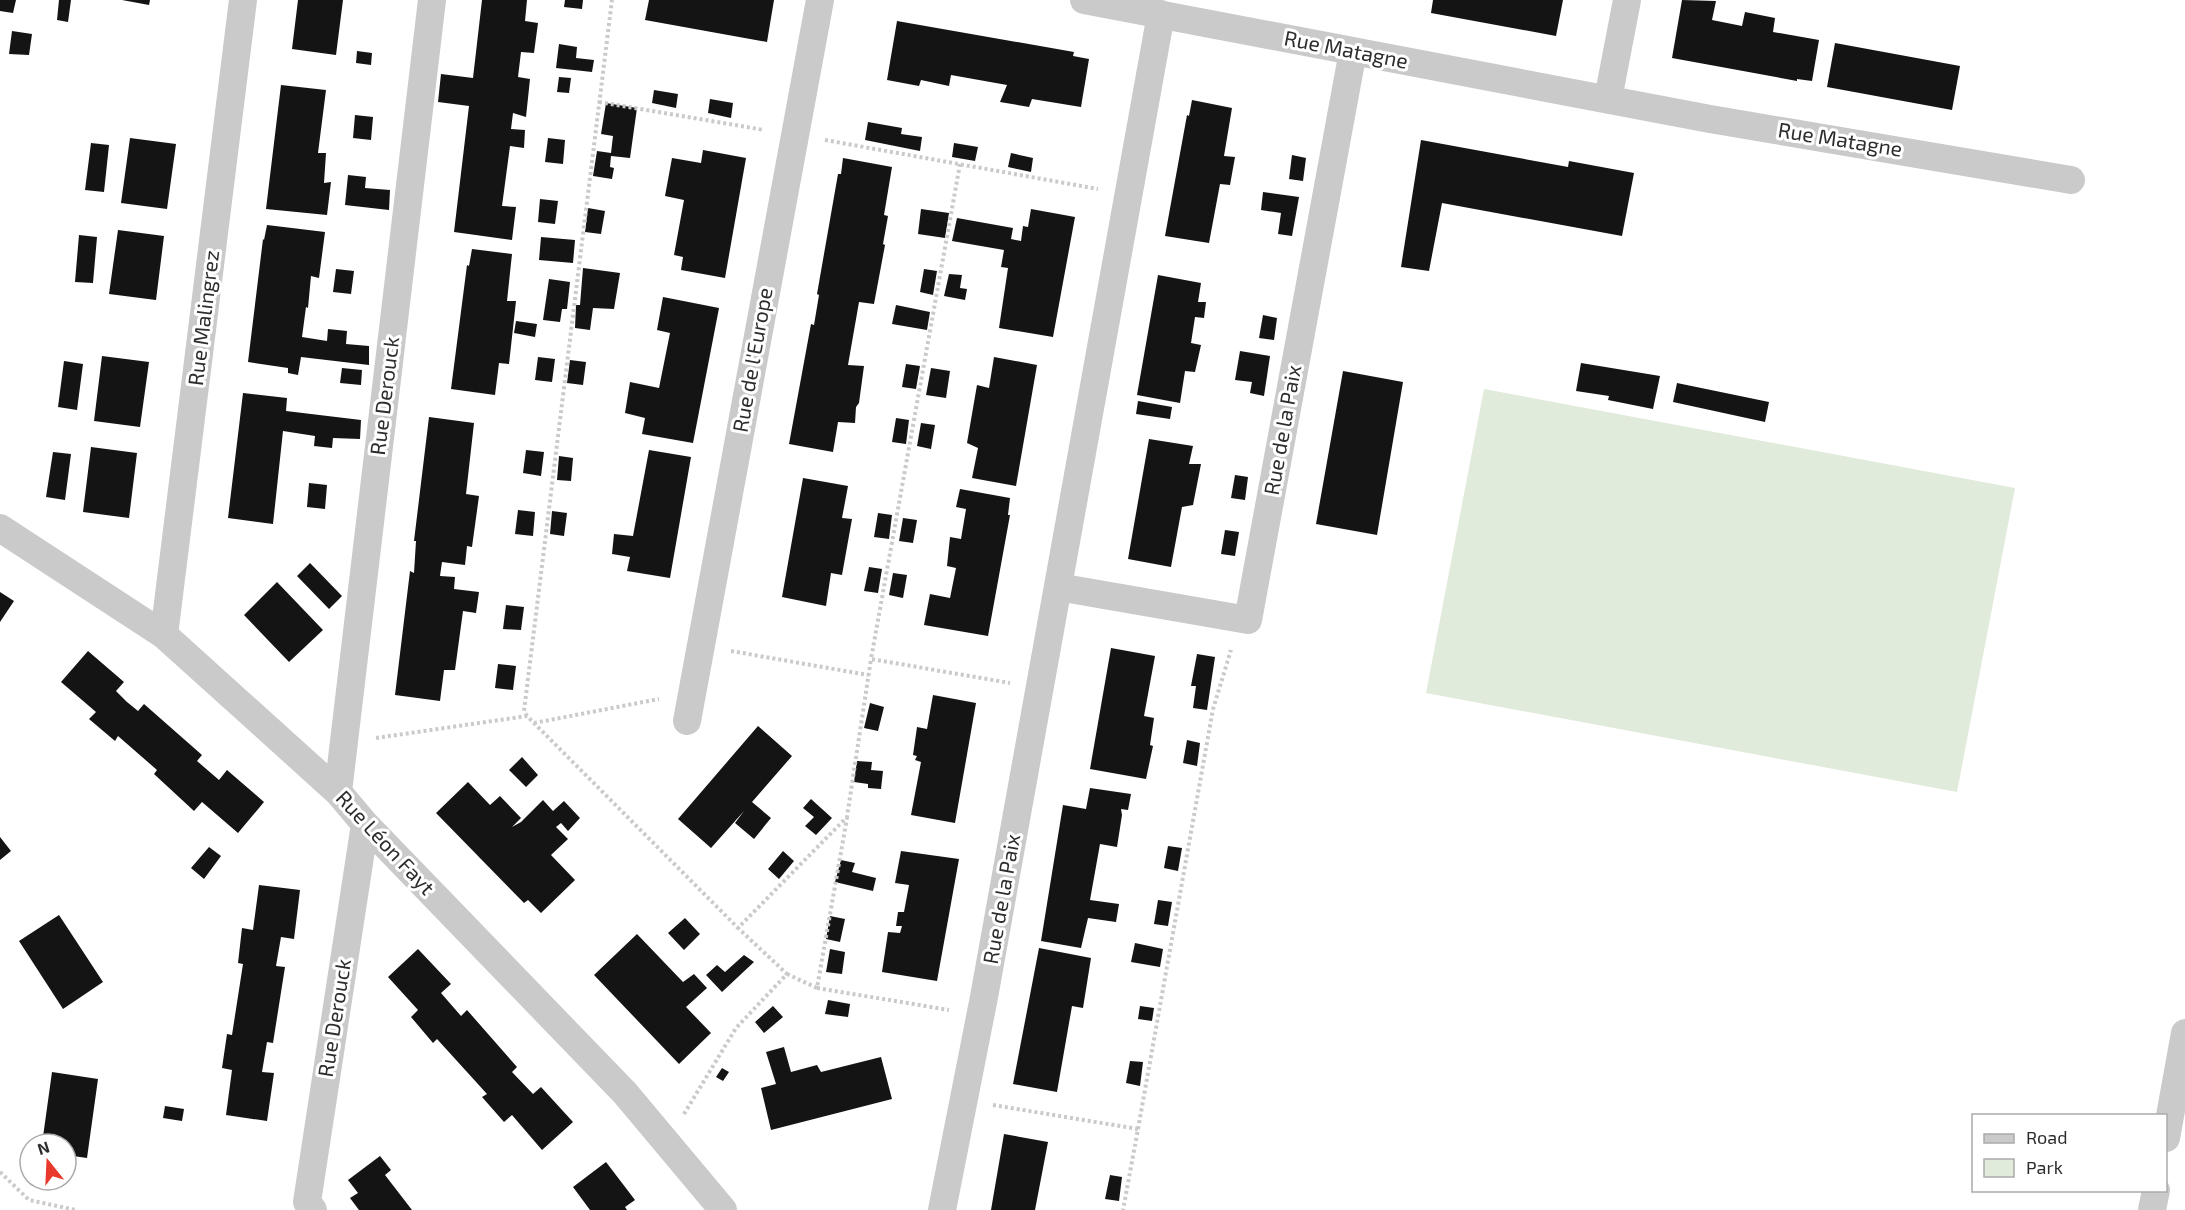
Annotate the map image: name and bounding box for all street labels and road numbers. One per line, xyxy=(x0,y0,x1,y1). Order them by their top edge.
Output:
street label: Rue Matagne xyxy=(1282,24,1410,73)
street label: Rue Matagne xyxy=(1776,116,1904,161)
street label: Rue Malingrez xyxy=(182,249,223,387)
street label: Rue de l'Europe xyxy=(727,285,777,434)
street label: Rue Derouck xyxy=(364,335,403,456)
street label: Rue de la Paix xyxy=(1258,363,1305,497)
street label: Rue Léon Fayt xyxy=(332,785,441,899)
street label: Rue de la Paix xyxy=(977,832,1024,966)
street label: Rue Derouck xyxy=(312,957,355,1079)

